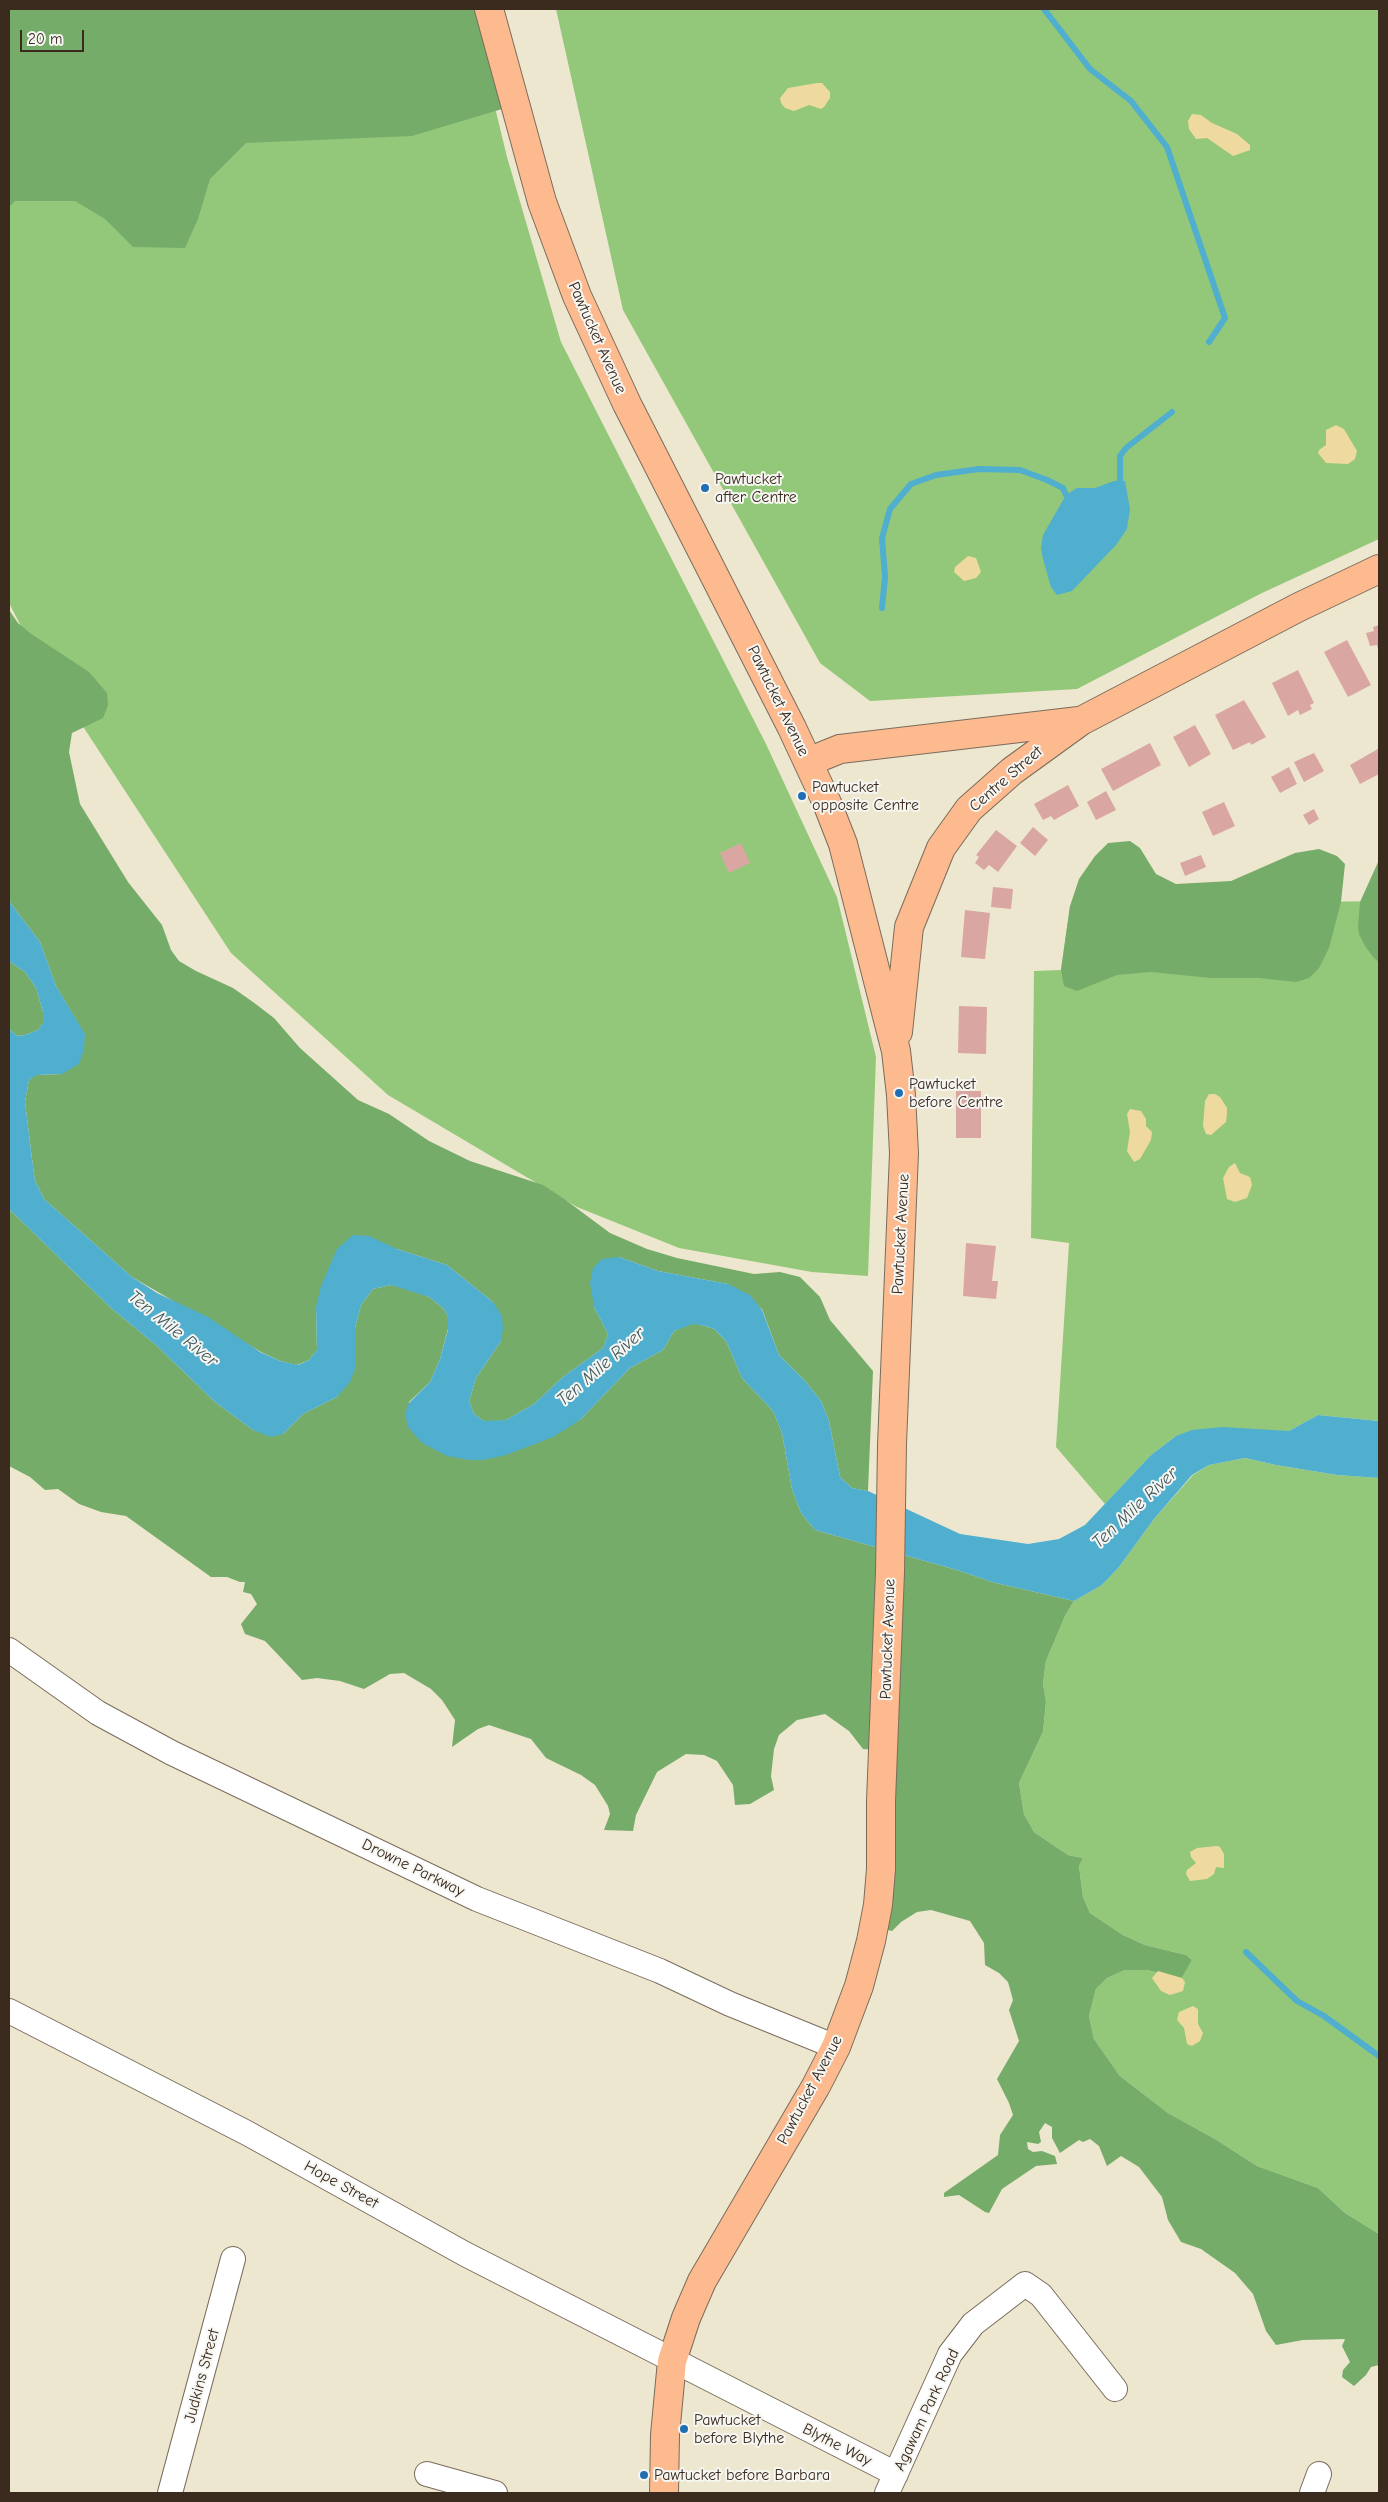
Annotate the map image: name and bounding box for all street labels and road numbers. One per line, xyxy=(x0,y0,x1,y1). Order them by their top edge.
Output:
street label: Pawtucket Avenue xyxy=(564,279,630,397)
street label: Pawtucket Avenue xyxy=(743,643,813,759)
street label: Centre Street xyxy=(965,742,1047,816)
street label: Pawtucket Avenue xyxy=(888,1173,914,1295)
street label: Pawtucket Avenue xyxy=(876,1578,900,1700)
street label: Drowne Parkway xyxy=(359,1835,467,1901)
street label: Pawtucket Avenue xyxy=(773,2032,847,2148)
street label: Hope Street xyxy=(301,2157,381,2213)
street label: Judkins Street xyxy=(180,2327,224,2425)
street label: Agawam Park Road xyxy=(890,2346,964,2474)
street label: Blythe Way xyxy=(799,2419,875,2471)

